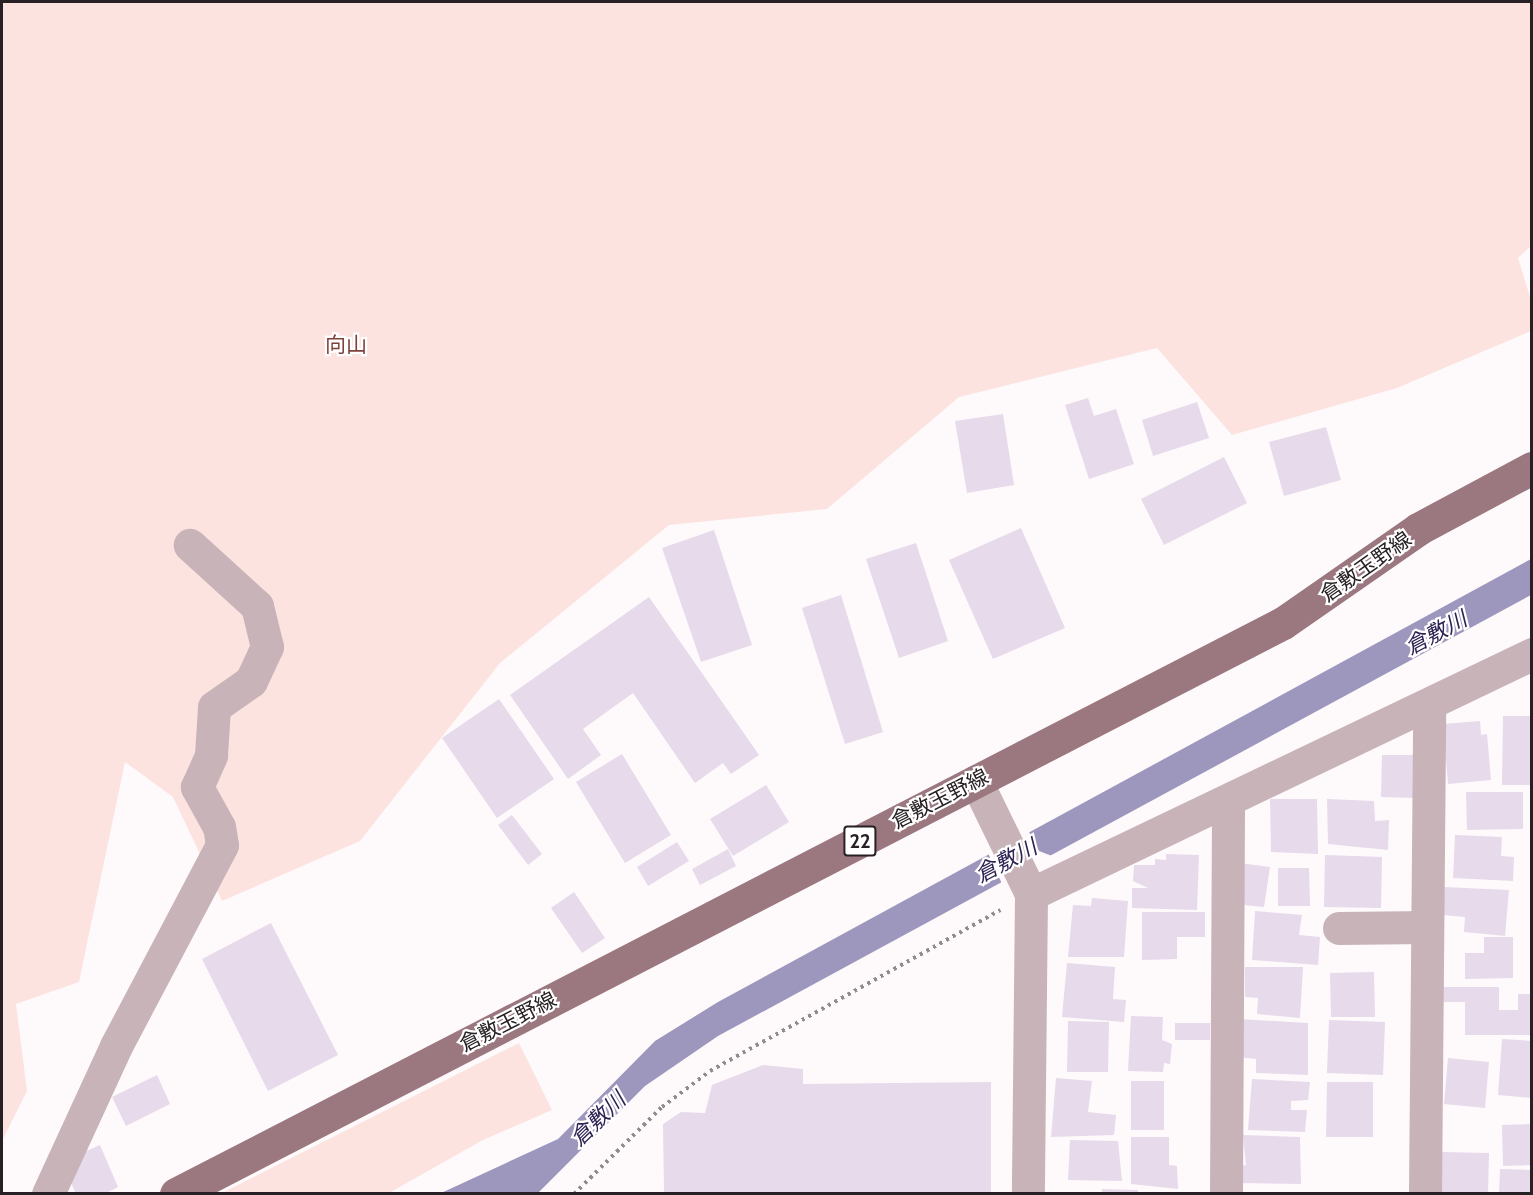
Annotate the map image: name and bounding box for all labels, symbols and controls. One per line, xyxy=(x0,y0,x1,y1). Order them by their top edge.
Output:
park label: 向山 xyxy=(325,332,367,358)
street label: 倉敷玉野線 xyxy=(1316,527,1416,607)
water label: 倉敷川 xyxy=(1401,606,1471,660)
street label: 倉敷玉野線 xyxy=(888,764,992,834)
road number: 22 xyxy=(842,824,878,858)
water label: 倉敷川 xyxy=(971,834,1041,888)
street label: 倉敷玉野線 xyxy=(456,987,560,1057)
water label: 倉敷川 xyxy=(565,1087,631,1151)

